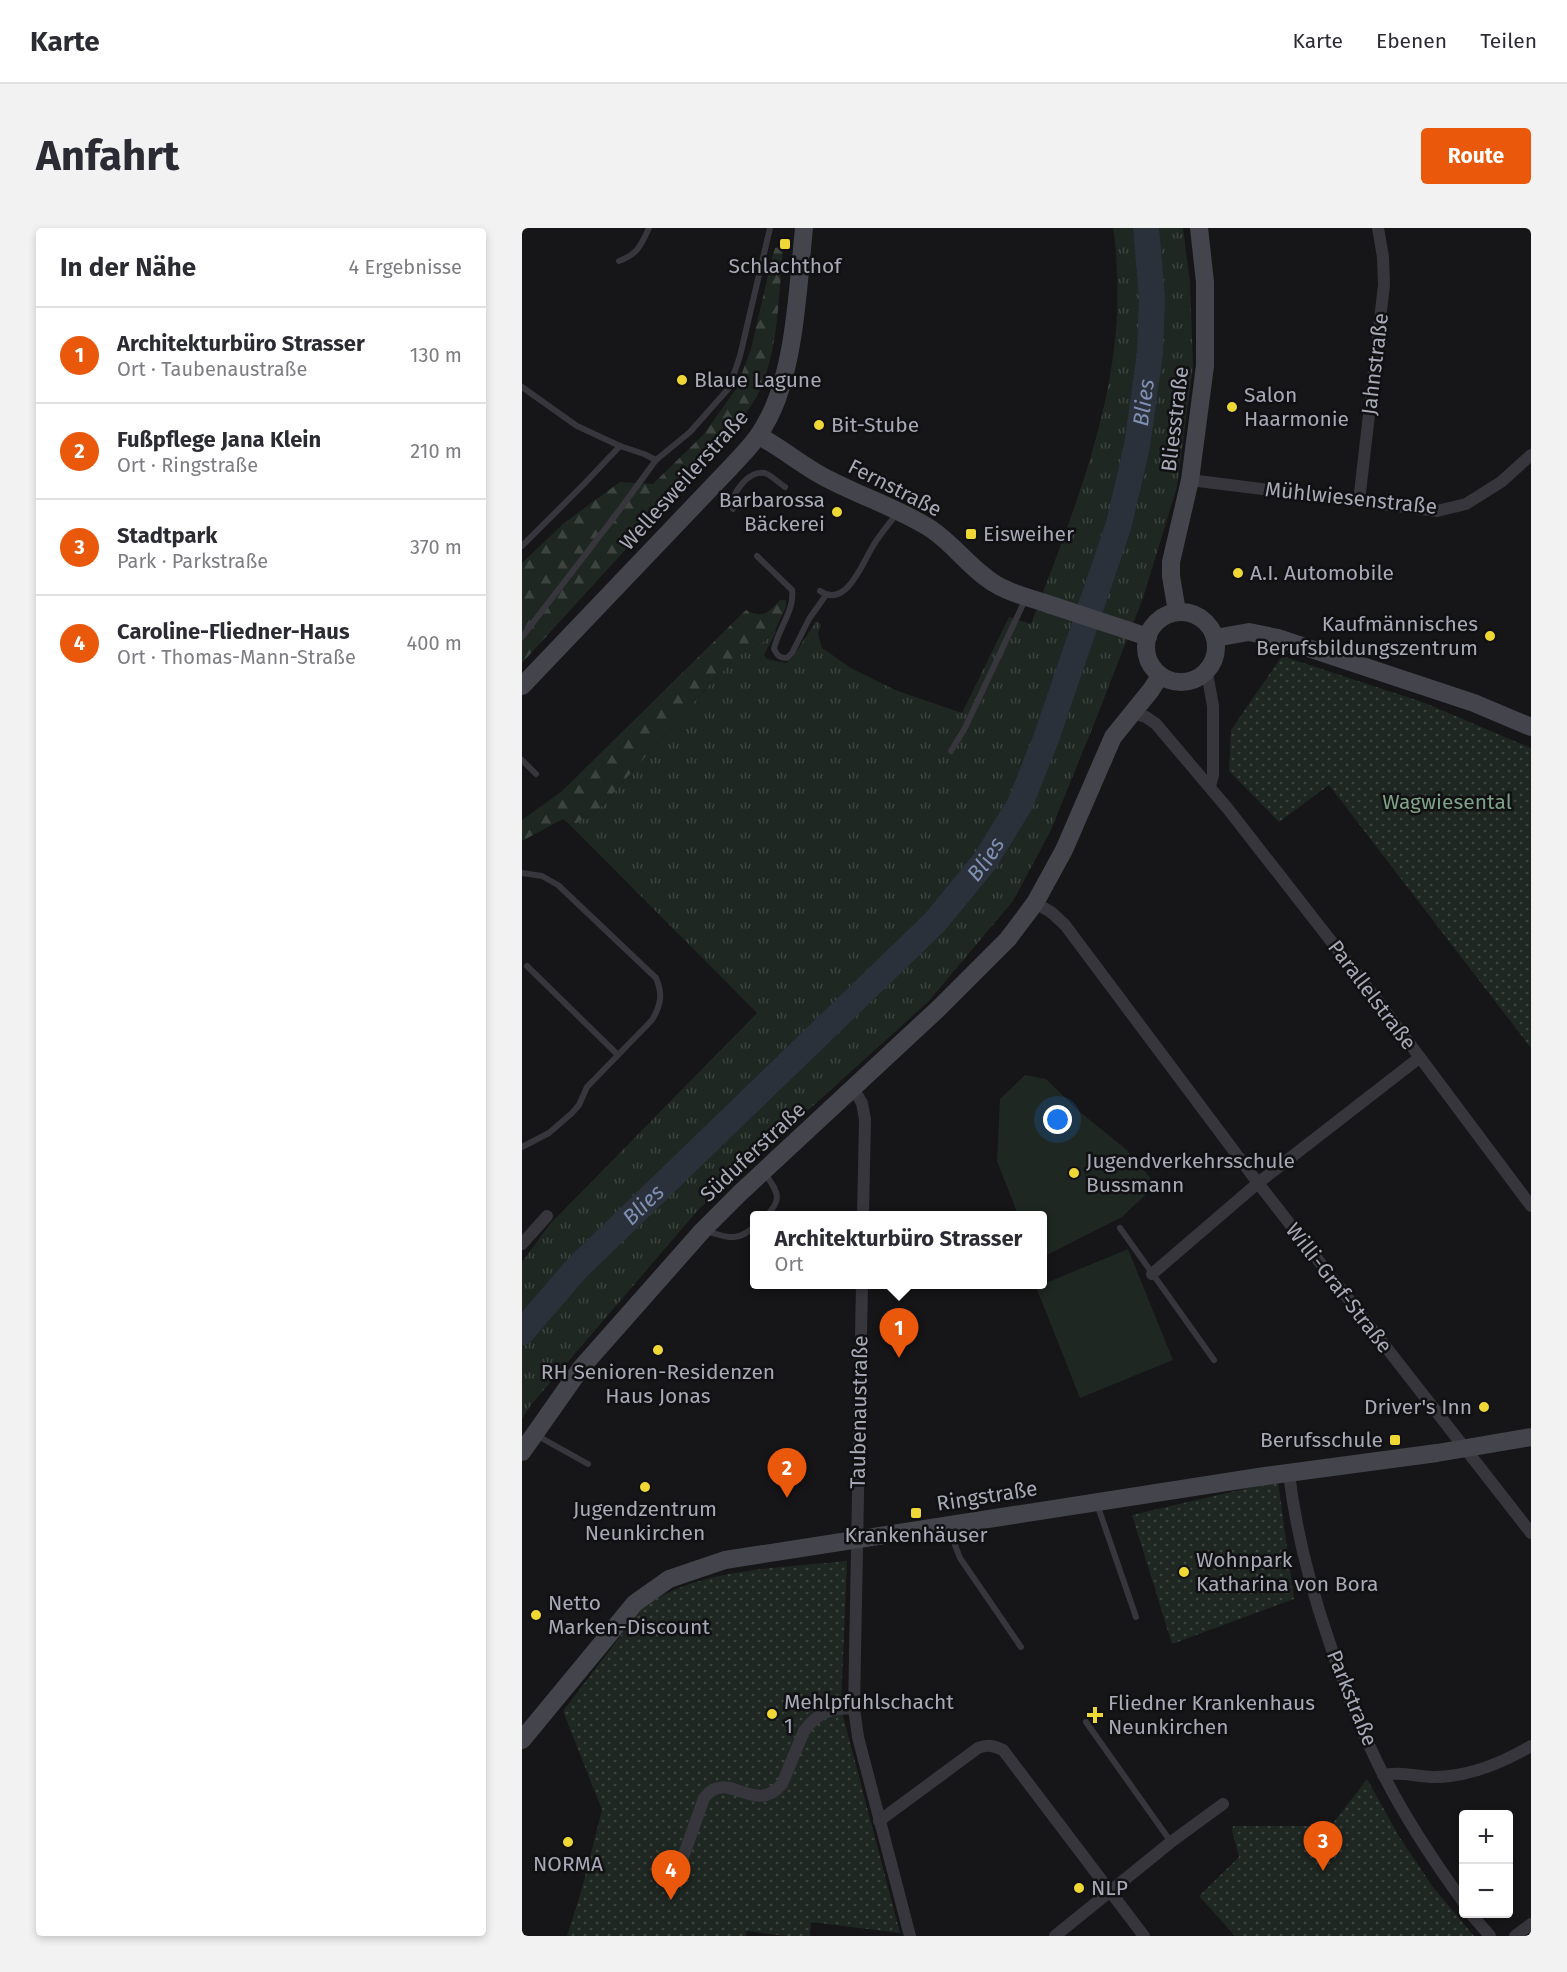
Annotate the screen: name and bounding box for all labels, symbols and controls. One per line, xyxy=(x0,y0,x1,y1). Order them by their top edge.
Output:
text: Karte xyxy=(30,25,100,58)
text: Karte xyxy=(1292,28,1343,54)
text: Ebenen xyxy=(1376,28,1447,54)
text: Teilen xyxy=(1480,28,1537,54)
button: Route xyxy=(1421,128,1531,184)
text: Anfahrt xyxy=(36,131,179,181)
marker: Schlachthof xyxy=(778,237,792,251)
text: In der Nähe xyxy=(60,252,196,283)
place label: Schlachthof xyxy=(729,253,843,279)
text: 4 Ergebnisse xyxy=(349,255,462,279)
street label: Jahnstraße xyxy=(1356,312,1394,416)
text: Architekturbüro Strasser xyxy=(117,330,365,357)
text: 1 xyxy=(75,343,84,367)
text: 130 m xyxy=(410,343,462,367)
text: Ort · Taubenaustraße xyxy=(117,357,307,381)
street label: Bliesstraße xyxy=(1156,365,1194,473)
place label: Blaue Lagune xyxy=(694,367,822,393)
marker: Blaue Lagune xyxy=(675,373,689,387)
water label: Blies xyxy=(1126,377,1160,428)
place label: Salon Haarmonie xyxy=(1244,382,1349,432)
marker: Salon Haarmonie xyxy=(1225,400,1239,414)
street label: Wellesweilerstraße xyxy=(614,405,754,555)
place label: Bit-Stube xyxy=(831,412,919,438)
marker: Bit-Stube xyxy=(812,418,826,432)
text: Fußpflege Jana Klein xyxy=(117,426,321,453)
text: 2 xyxy=(74,439,85,463)
text: 210 m xyxy=(410,439,462,463)
text: Ort · Ringstraße xyxy=(117,453,258,477)
street label: Fernstraße xyxy=(844,453,946,523)
street label: Mühlwiesenstraße xyxy=(1264,476,1438,520)
place label: Barbarossa Bäckerei xyxy=(719,487,825,537)
marker: Barbarossa Bäckerei xyxy=(830,505,844,519)
place label: Eisweiher xyxy=(983,521,1074,547)
text: Stadtpark xyxy=(117,522,218,549)
marker: Eisweiher xyxy=(964,527,978,541)
text: 3 xyxy=(74,535,85,559)
text: 370 m xyxy=(410,535,462,559)
text: Park · Parkstraße xyxy=(117,549,268,573)
place label: A.I. Automobile xyxy=(1250,560,1394,586)
marker: A.I. Automobile xyxy=(1231,566,1245,580)
place label: Kaufmännisches Berufsbildungszentrum xyxy=(1256,611,1478,661)
text: Caroline-Fliedner-Haus xyxy=(117,618,350,645)
marker: Kaufmännisches Berufsbildungszentrum xyxy=(1483,629,1497,643)
text: 4 xyxy=(74,631,85,655)
text: 400 m xyxy=(407,631,462,655)
text: Ort · Thomas-Mann-Straße xyxy=(117,645,356,669)
park label: Wagwiesental xyxy=(1382,789,1512,815)
water label: Blies xyxy=(961,832,1010,886)
street label: Parallelstraße xyxy=(1322,935,1422,1055)
street label: Süduferstraße xyxy=(695,1097,811,1207)
your location xyxy=(1043,1105,1072,1134)
place label: Jugendverkehrsschule Bussmann xyxy=(1086,1148,1295,1198)
marker: Jugendverkehrsschule Bussmann xyxy=(1067,1166,1081,1180)
water label: Blies xyxy=(617,1178,669,1230)
popup xyxy=(750,1211,1047,1289)
street label: Willi-Graf-Straße xyxy=(1280,1218,1398,1358)
text: Architekturbüro Strasser xyxy=(775,1225,1022,1252)
text: Ort xyxy=(775,1252,803,1276)
pin: 1 xyxy=(880,1308,919,1358)
street label: Taubenaustraße xyxy=(845,1335,873,1489)
marker: RH Senioren-Residenzen Haus Jonas xyxy=(651,1343,665,1357)
place label: RH Senioren-Residenzen Haus Jonas xyxy=(541,1359,775,1409)
place label: Driver's Inn xyxy=(1364,1394,1472,1420)
marker: Driver's Inn xyxy=(1477,1400,1491,1414)
place label: Berufsschule xyxy=(1260,1427,1383,1453)
marker: Berufsschule xyxy=(1388,1433,1402,1447)
pin: 2 xyxy=(768,1448,806,1498)
street label: Ringstraße xyxy=(935,1475,1039,1517)
marker: Jugendzentrum Neunkirchen xyxy=(638,1480,652,1494)
place label: Jugendzentrum Neunkirchen xyxy=(573,1496,717,1546)
marker: Krankenhäuser xyxy=(909,1506,923,1520)
place label: Krankenhäuser xyxy=(844,1522,988,1548)
place label: Wohnpark Katharina von Bora xyxy=(1196,1547,1379,1597)
marker: Wohnpark Katharina von Bora xyxy=(1177,1565,1191,1579)
place label: Netto Marken-Discount xyxy=(548,1590,710,1640)
marker: Netto Marken-Discount xyxy=(529,1608,543,1622)
street label: Parkstraße xyxy=(1321,1646,1383,1750)
place label: Mehlpfuhlschacht 1 xyxy=(784,1689,954,1739)
place label: Fliedner Krankenhaus Neunkirchen xyxy=(1108,1690,1315,1740)
marker: Fliedner Krankenhaus Neunkirchen xyxy=(1086,1706,1104,1724)
marker: Mehlpfuhlschacht 1 xyxy=(765,1707,779,1721)
map controls xyxy=(1459,1810,1513,1918)
button: + xyxy=(1459,1810,1513,1864)
pin: 3 xyxy=(1304,1822,1342,1871)
marker: NORMA xyxy=(561,1835,575,1849)
pin: 4 xyxy=(652,1850,690,1900)
place label: NORMA xyxy=(533,1851,603,1877)
button: − xyxy=(1459,1864,1513,1918)
place label: NLP xyxy=(1091,1875,1128,1901)
marker: NLP xyxy=(1072,1881,1086,1895)

